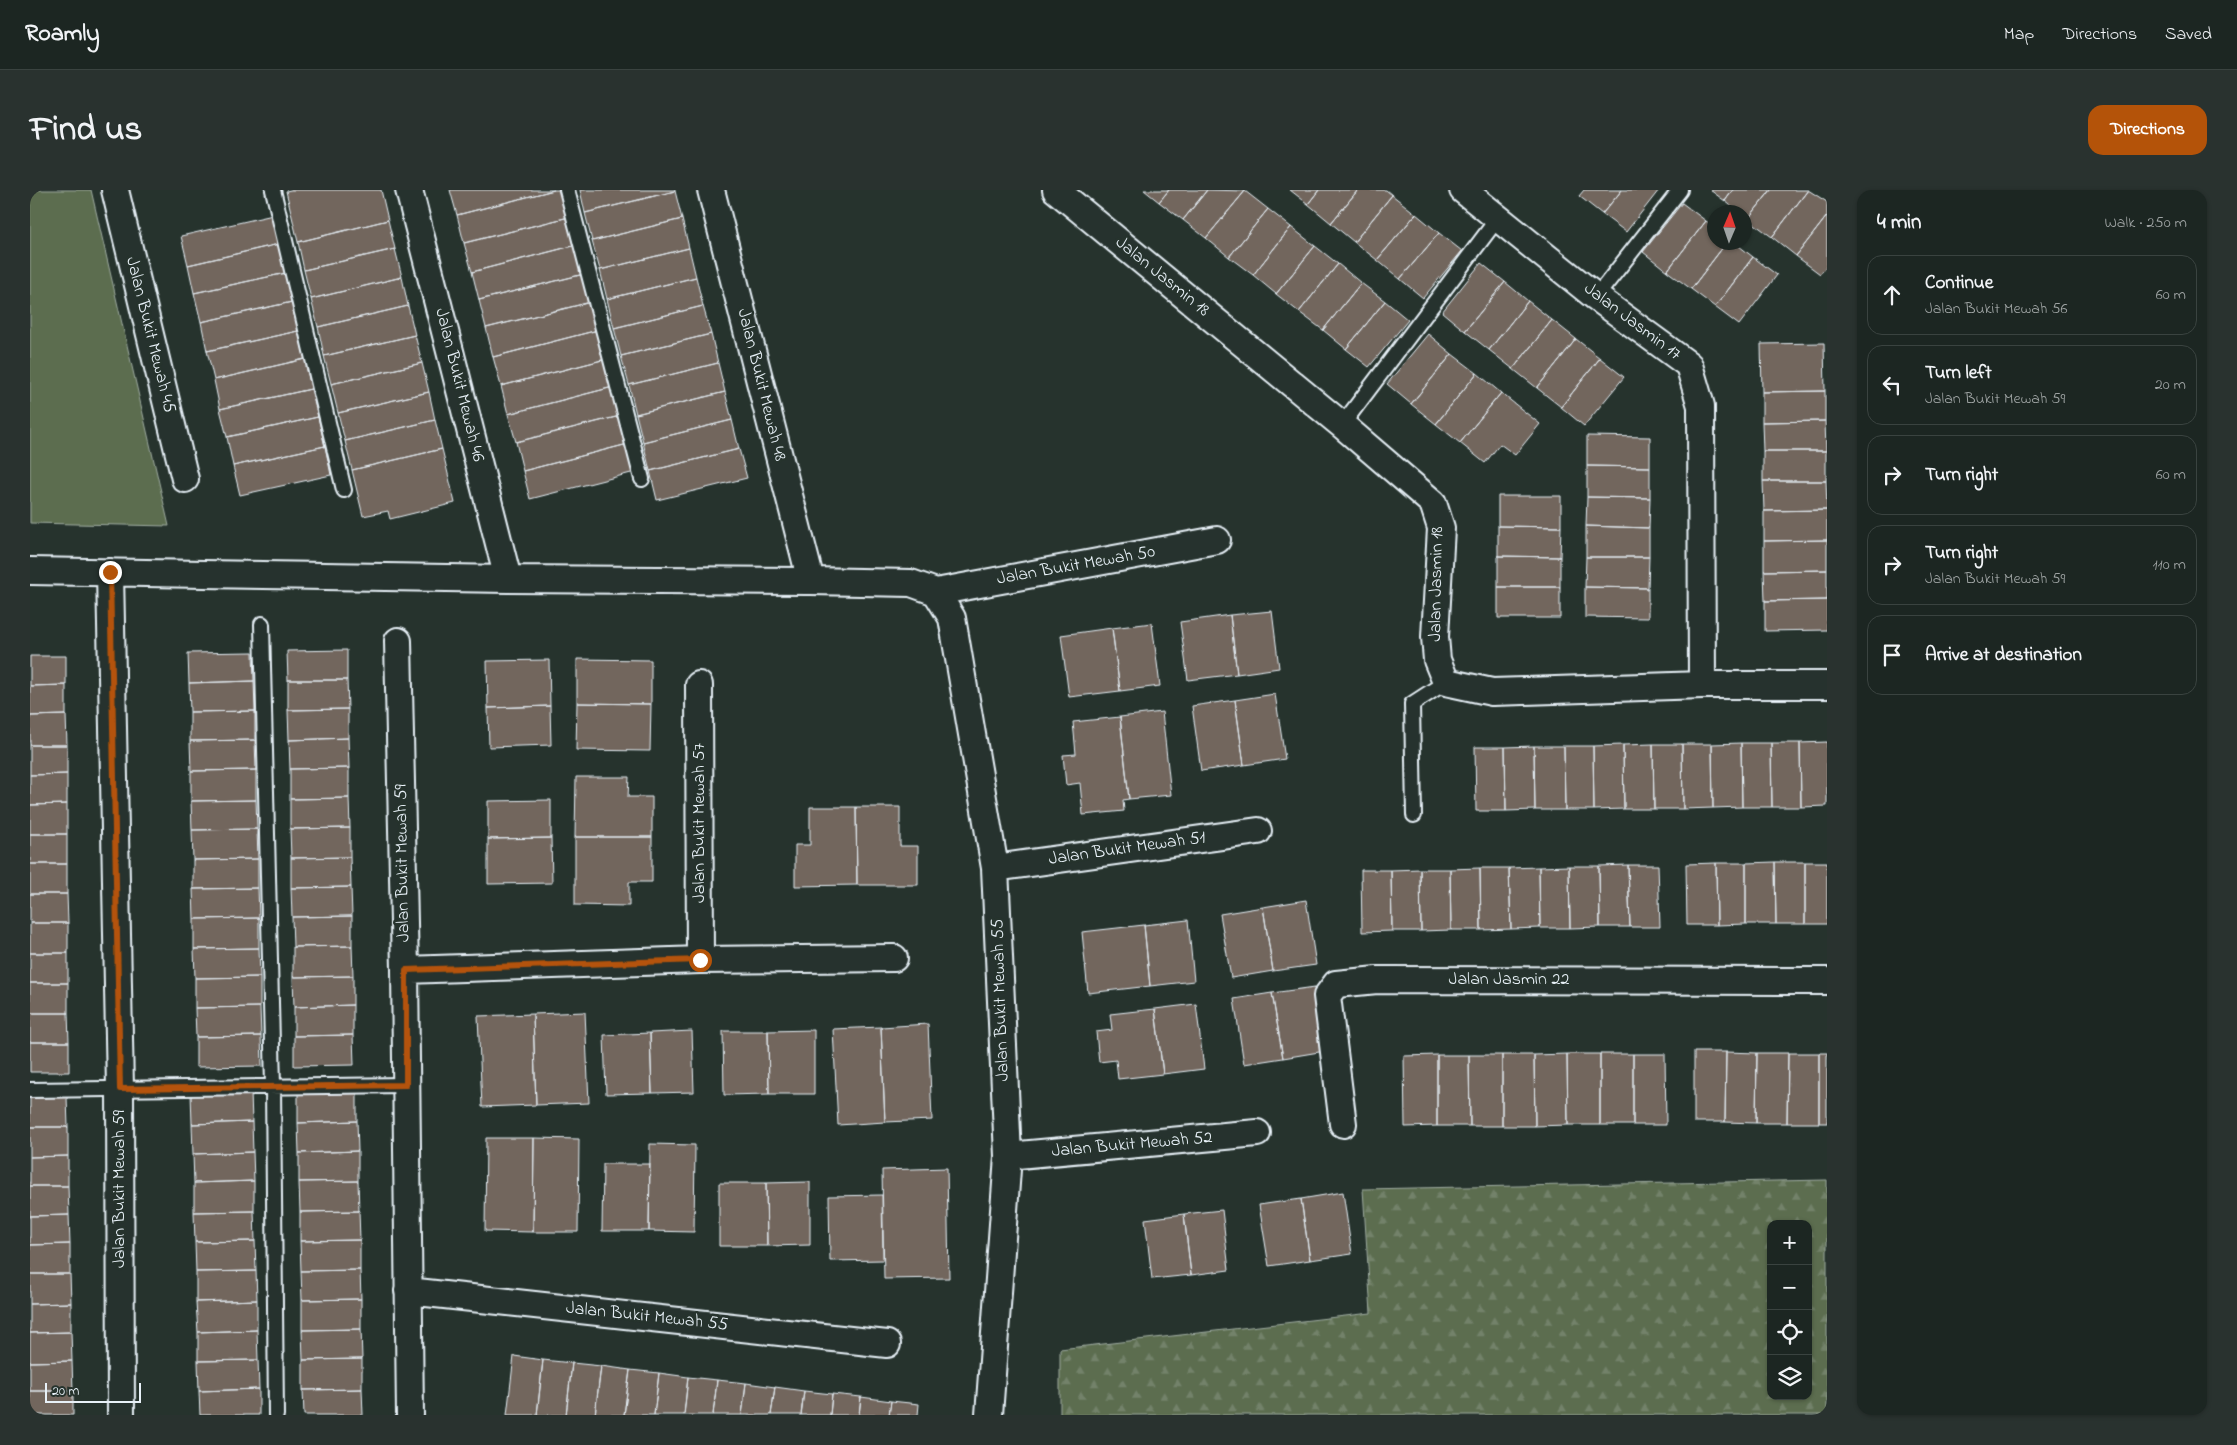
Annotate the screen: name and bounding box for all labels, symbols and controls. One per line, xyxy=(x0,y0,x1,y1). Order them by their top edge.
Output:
text: Roamly xyxy=(25,17,100,52)
text: Map xyxy=(2004,22,2034,48)
text: Directions xyxy=(2062,22,2137,48)
text: Saved xyxy=(2165,22,2212,48)
text: Find us xyxy=(30,105,142,156)
button: Directions xyxy=(2088,105,2207,155)
north arrow xyxy=(1707,205,1752,250)
text: 4 min xyxy=(1877,208,1921,238)
text: Walk · 250 m xyxy=(2104,211,2187,235)
street label: Jalan Jasmin 18 xyxy=(1109,231,1215,324)
street label: Jalan Bukit Mewah 45 xyxy=(118,254,182,416)
text: Continue xyxy=(1925,270,1993,297)
street label: Jalan Jasmin 17 xyxy=(1578,277,1687,368)
icon: ahead xyxy=(1878,281,1906,309)
text: 60 m xyxy=(2156,283,2186,307)
text: Jalan Bukit Mewah 56 xyxy=(1925,297,2068,321)
street label: Jalan Bukit Mewah 46 xyxy=(427,305,491,465)
street label: Jalan Bukit Mewah 48 xyxy=(729,306,793,464)
text: Turn left xyxy=(1925,360,1992,387)
icon: left xyxy=(1878,371,1906,399)
text: 20 m xyxy=(2155,373,2186,397)
text: Jalan Bukit Mewah 59 xyxy=(1925,387,2065,411)
icon: right xyxy=(1878,461,1906,489)
text: Turn right xyxy=(1925,462,1998,489)
text: 60 m xyxy=(2156,463,2186,487)
street label: Jalan Jasmin 18 xyxy=(1423,526,1451,642)
street label: Jalan Bukit Mewah 50 xyxy=(995,539,1157,593)
text: Turn right xyxy=(1925,540,1998,567)
icon: right xyxy=(1878,551,1906,579)
text: 110 m xyxy=(2152,553,2186,577)
route end xyxy=(99,561,122,584)
text: Jalan Bukit Mewah 59 xyxy=(1925,567,2065,591)
icon: arrive xyxy=(1878,641,1906,669)
text: Arrive at destination xyxy=(1925,642,2082,669)
street label: Jalan Bukit Mewah 57 xyxy=(687,742,713,903)
street label: Jalan Bukit Mewah 59 xyxy=(389,783,417,942)
street label: Jalan Bukit Mewah 51 xyxy=(1047,825,1207,873)
street label: Jalan Bukit Mewah 55 xyxy=(985,918,1017,1082)
route start xyxy=(689,949,712,972)
street label: Jalan Jasmin 22 xyxy=(1449,967,1569,993)
street label: Jalan Bukit Mewah 59 xyxy=(107,1109,133,1268)
street label: Jalan Bukit Mewah 52 xyxy=(1050,1125,1214,1165)
map controls xyxy=(1767,1220,1812,1400)
button: + xyxy=(1767,1220,1812,1265)
button: − xyxy=(1767,1265,1812,1310)
street label: Jalan Bukit Mewah 55 xyxy=(565,1296,729,1338)
button: locate xyxy=(1767,1310,1812,1355)
button: layers xyxy=(1767,1355,1812,1400)
scale bar xyxy=(45,1380,141,1403)
text: 20 m xyxy=(52,1381,79,1402)

